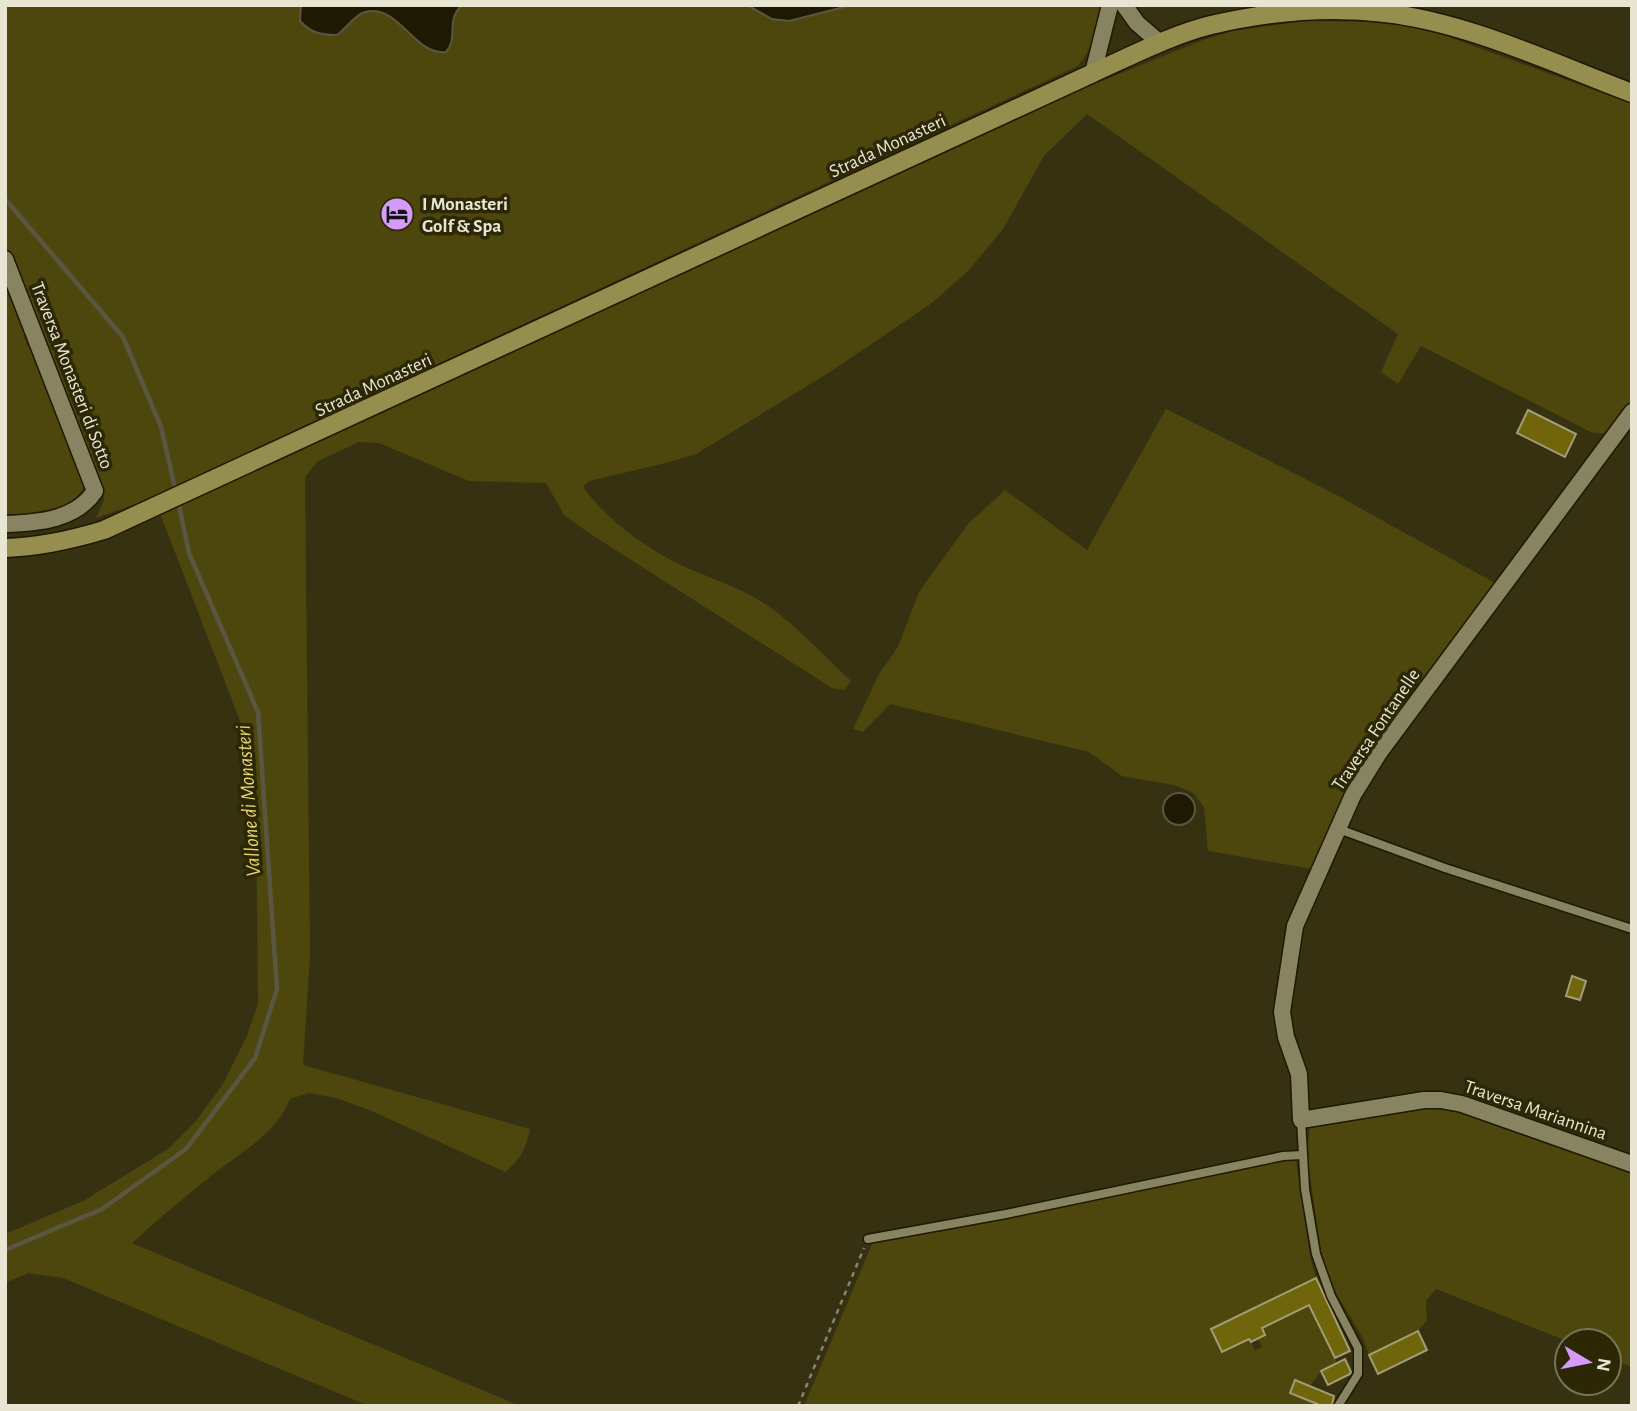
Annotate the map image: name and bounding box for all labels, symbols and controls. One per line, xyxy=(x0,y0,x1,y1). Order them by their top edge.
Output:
street label: Strada Monasteri xyxy=(826,111,949,182)
hotel icon: I Monasteri Golf & Spa xyxy=(378,195,416,233)
place label: I Monasteri Golf & Spa xyxy=(422,195,508,236)
street label: Traversa Monasteri di Sotto xyxy=(27,279,116,472)
street label: Strada Monasteri xyxy=(312,350,435,421)
street label: Traversa Fontanelle xyxy=(1329,666,1424,794)
water label: Vallone di Monasteri xyxy=(233,724,264,877)
street label: Traversa Mariannina xyxy=(1462,1077,1609,1144)
north arrow xyxy=(1553,1327,1623,1397)
text: N xyxy=(1593,1357,1614,1373)

